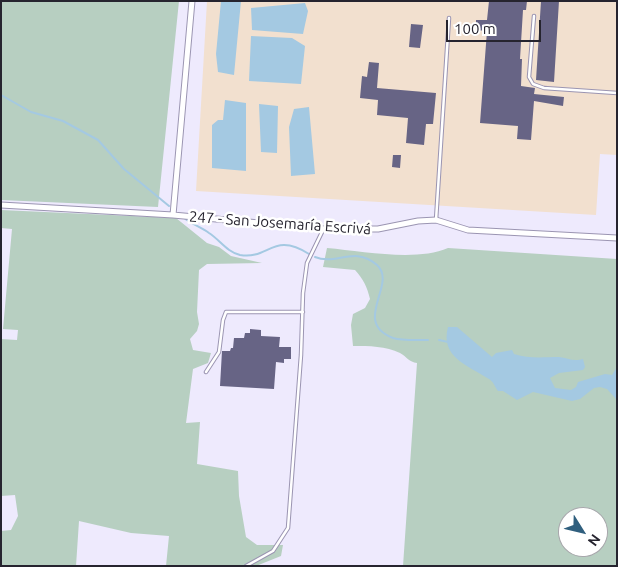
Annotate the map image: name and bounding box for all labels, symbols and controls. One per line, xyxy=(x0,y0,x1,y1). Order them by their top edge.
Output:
scale bar xyxy=(448,10,543,42)
text: 100 m xyxy=(454,20,496,37)
street label: 247 - San Josemaría Escrivá xyxy=(188,208,372,238)
north arrow xyxy=(558,507,608,557)
text: N xyxy=(585,531,604,549)

